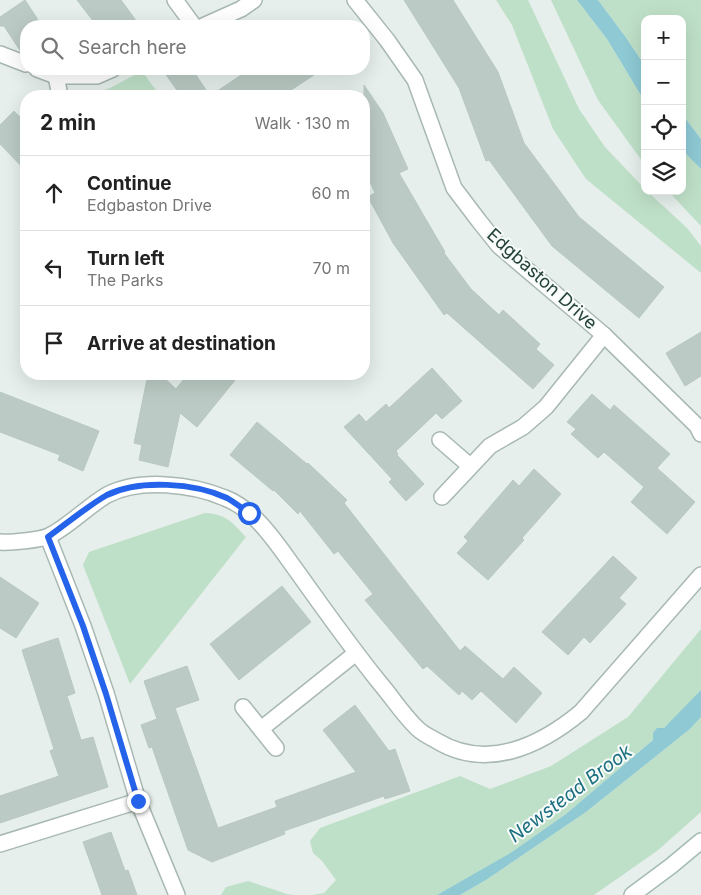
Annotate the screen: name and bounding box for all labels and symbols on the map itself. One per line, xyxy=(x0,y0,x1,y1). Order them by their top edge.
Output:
street label: Edgbaston Drive xyxy=(483,224,602,333)
route start xyxy=(238,502,261,525)
water label: Newstead Brook xyxy=(504,739,637,847)
route end xyxy=(127,790,150,813)

